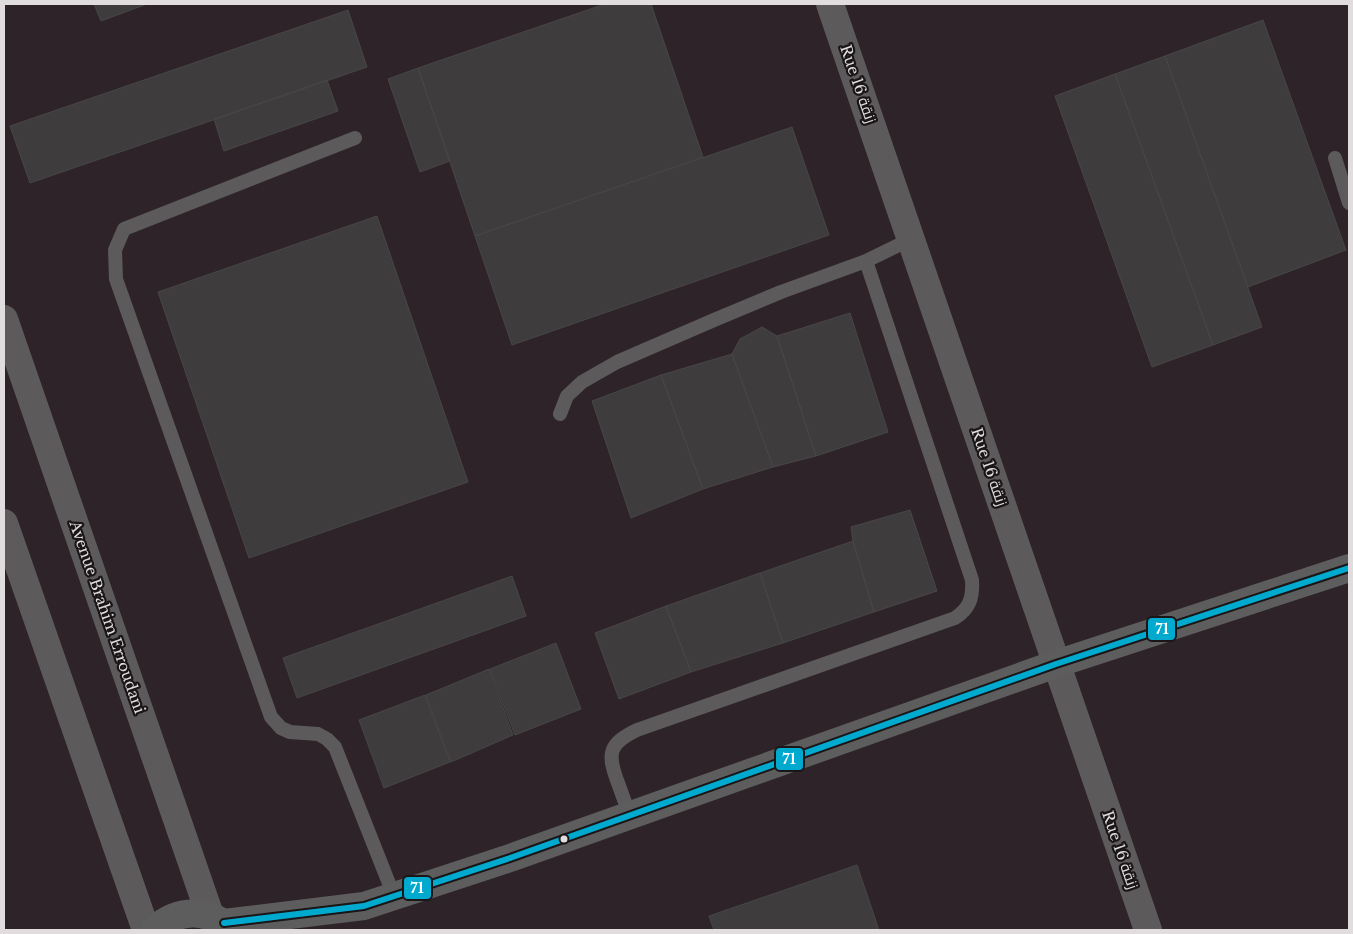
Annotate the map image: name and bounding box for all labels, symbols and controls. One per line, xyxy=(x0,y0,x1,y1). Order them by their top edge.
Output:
street label: Rue 16 زنقة xyxy=(836,42,881,126)
street label: Rue 16 زنقة xyxy=(967,425,1012,509)
street label: Avenue Brahim Erroudani xyxy=(65,517,150,716)
line badge: 71 xyxy=(1147,617,1176,641)
text: 71 xyxy=(1155,620,1169,638)
line badge: 71 xyxy=(775,747,804,771)
text: 71 xyxy=(782,750,796,768)
street label: Rue 16 زنقة xyxy=(1098,808,1143,892)
unlabelled marker xyxy=(559,834,569,844)
line badge: 71 xyxy=(403,876,432,900)
text: 71 xyxy=(410,879,424,897)

